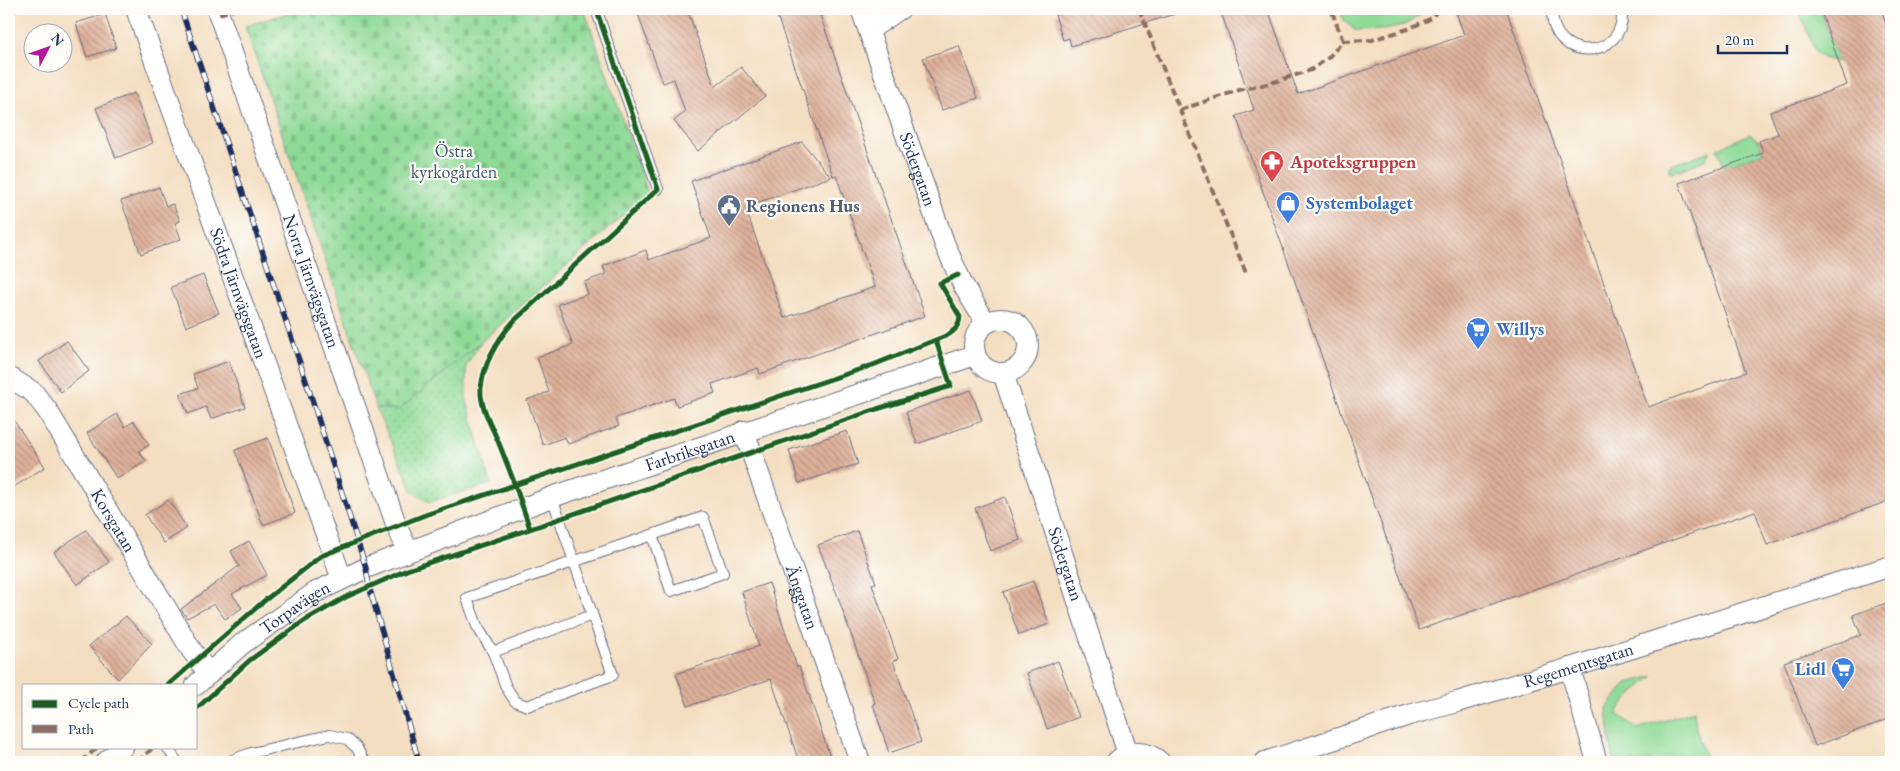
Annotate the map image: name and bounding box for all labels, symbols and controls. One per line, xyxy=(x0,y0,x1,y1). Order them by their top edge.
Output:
north arrow xyxy=(22,22,72,72)
scale bar xyxy=(1718,22,1786,54)
text: N xyxy=(47,29,69,50)
text: 20 m xyxy=(1725,30,1754,49)
street label: Södergatan xyxy=(895,129,942,209)
park label: Östra kyrkogården xyxy=(411,139,498,183)
pharmacy icon: Apoteksgruppen xyxy=(1259,149,1285,183)
place label: Apoteksgruppen xyxy=(1289,150,1416,173)
shop icon: Systembolaget xyxy=(1275,190,1301,224)
place label: Systembolaget xyxy=(1306,191,1413,214)
public building icon: Regionens Hus xyxy=(716,193,742,227)
place label: Regionens Hus xyxy=(746,194,860,217)
street label: Norra Järnvägsgatan xyxy=(278,211,346,351)
street label: Södra Järnvägsgatan xyxy=(205,224,273,362)
supermarket icon: Willys xyxy=(1465,316,1491,350)
place label: Willys xyxy=(1496,317,1544,340)
street label: Farbriksgatan xyxy=(642,424,738,476)
street label: Korsgatan xyxy=(86,484,142,557)
street label: Södergatan xyxy=(1043,524,1089,604)
street label: Änggatan xyxy=(780,560,825,633)
street label: Torpavägen xyxy=(255,575,334,639)
street label: Regementsgatan xyxy=(1520,636,1637,692)
supermarket icon: Lidl xyxy=(1830,656,1856,690)
place label: Lidl xyxy=(1795,657,1826,680)
legend xyxy=(22,684,198,748)
text: Cycle path xyxy=(68,693,130,712)
text: Path xyxy=(68,719,94,738)

